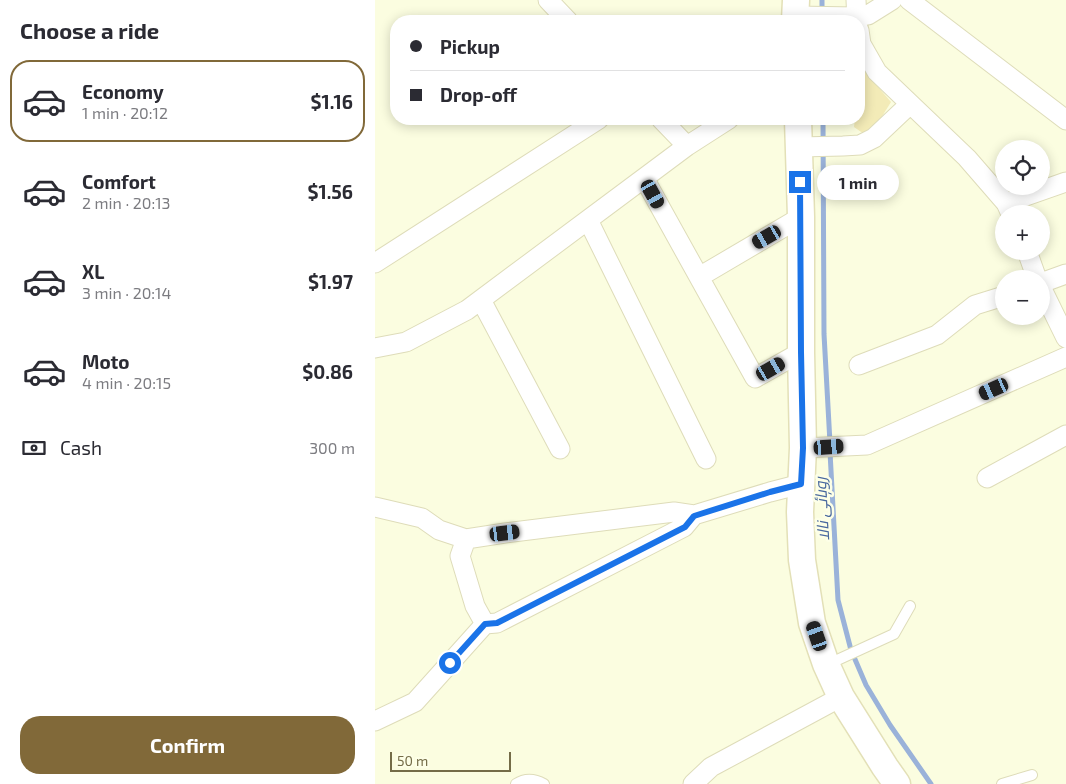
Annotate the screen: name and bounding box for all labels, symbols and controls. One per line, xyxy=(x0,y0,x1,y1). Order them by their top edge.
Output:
text: Choose a ride xyxy=(20,17,159,43)
text: Pickup xyxy=(440,35,500,58)
icon: car xyxy=(22,79,67,124)
text: Economy xyxy=(82,80,164,103)
text: Drop-off xyxy=(440,83,517,106)
text: $1.16 xyxy=(311,90,353,113)
text: 1 min · 20:12 xyxy=(82,103,168,122)
map controls xyxy=(995,140,1050,325)
button: locate xyxy=(995,140,1050,195)
callout: 1 min xyxy=(817,164,900,200)
icon: car xyxy=(22,169,67,214)
text: Comfort xyxy=(82,170,156,193)
route end xyxy=(789,171,811,193)
text: 1 min xyxy=(839,173,877,192)
car xyxy=(639,177,666,211)
text: $1.56 xyxy=(307,180,353,203)
text: 2 min · 20:13 xyxy=(82,193,170,212)
button: + xyxy=(995,205,1050,260)
car xyxy=(750,223,783,251)
icon: car xyxy=(22,259,67,304)
text: XL xyxy=(82,260,104,283)
text: $1.97 xyxy=(308,270,353,293)
button: − xyxy=(995,270,1050,325)
text: 3 min · 20:14 xyxy=(82,283,171,302)
icon: car xyxy=(22,349,67,394)
text: Moto xyxy=(82,350,130,373)
car xyxy=(754,355,787,383)
text: $0.86 xyxy=(302,360,353,383)
text: 4 min · 20:15 xyxy=(82,373,171,392)
car xyxy=(977,376,1010,402)
icon: cash xyxy=(20,434,48,462)
text: Cash xyxy=(60,436,102,459)
text: 300 m xyxy=(309,438,355,457)
car xyxy=(813,438,844,456)
water label: روہائی نالا xyxy=(810,475,834,541)
car xyxy=(489,524,520,542)
car xyxy=(805,619,828,653)
route start xyxy=(439,652,461,674)
button: Confirm xyxy=(20,716,355,774)
scale bar xyxy=(390,749,511,772)
text: 50 m xyxy=(397,752,428,769)

